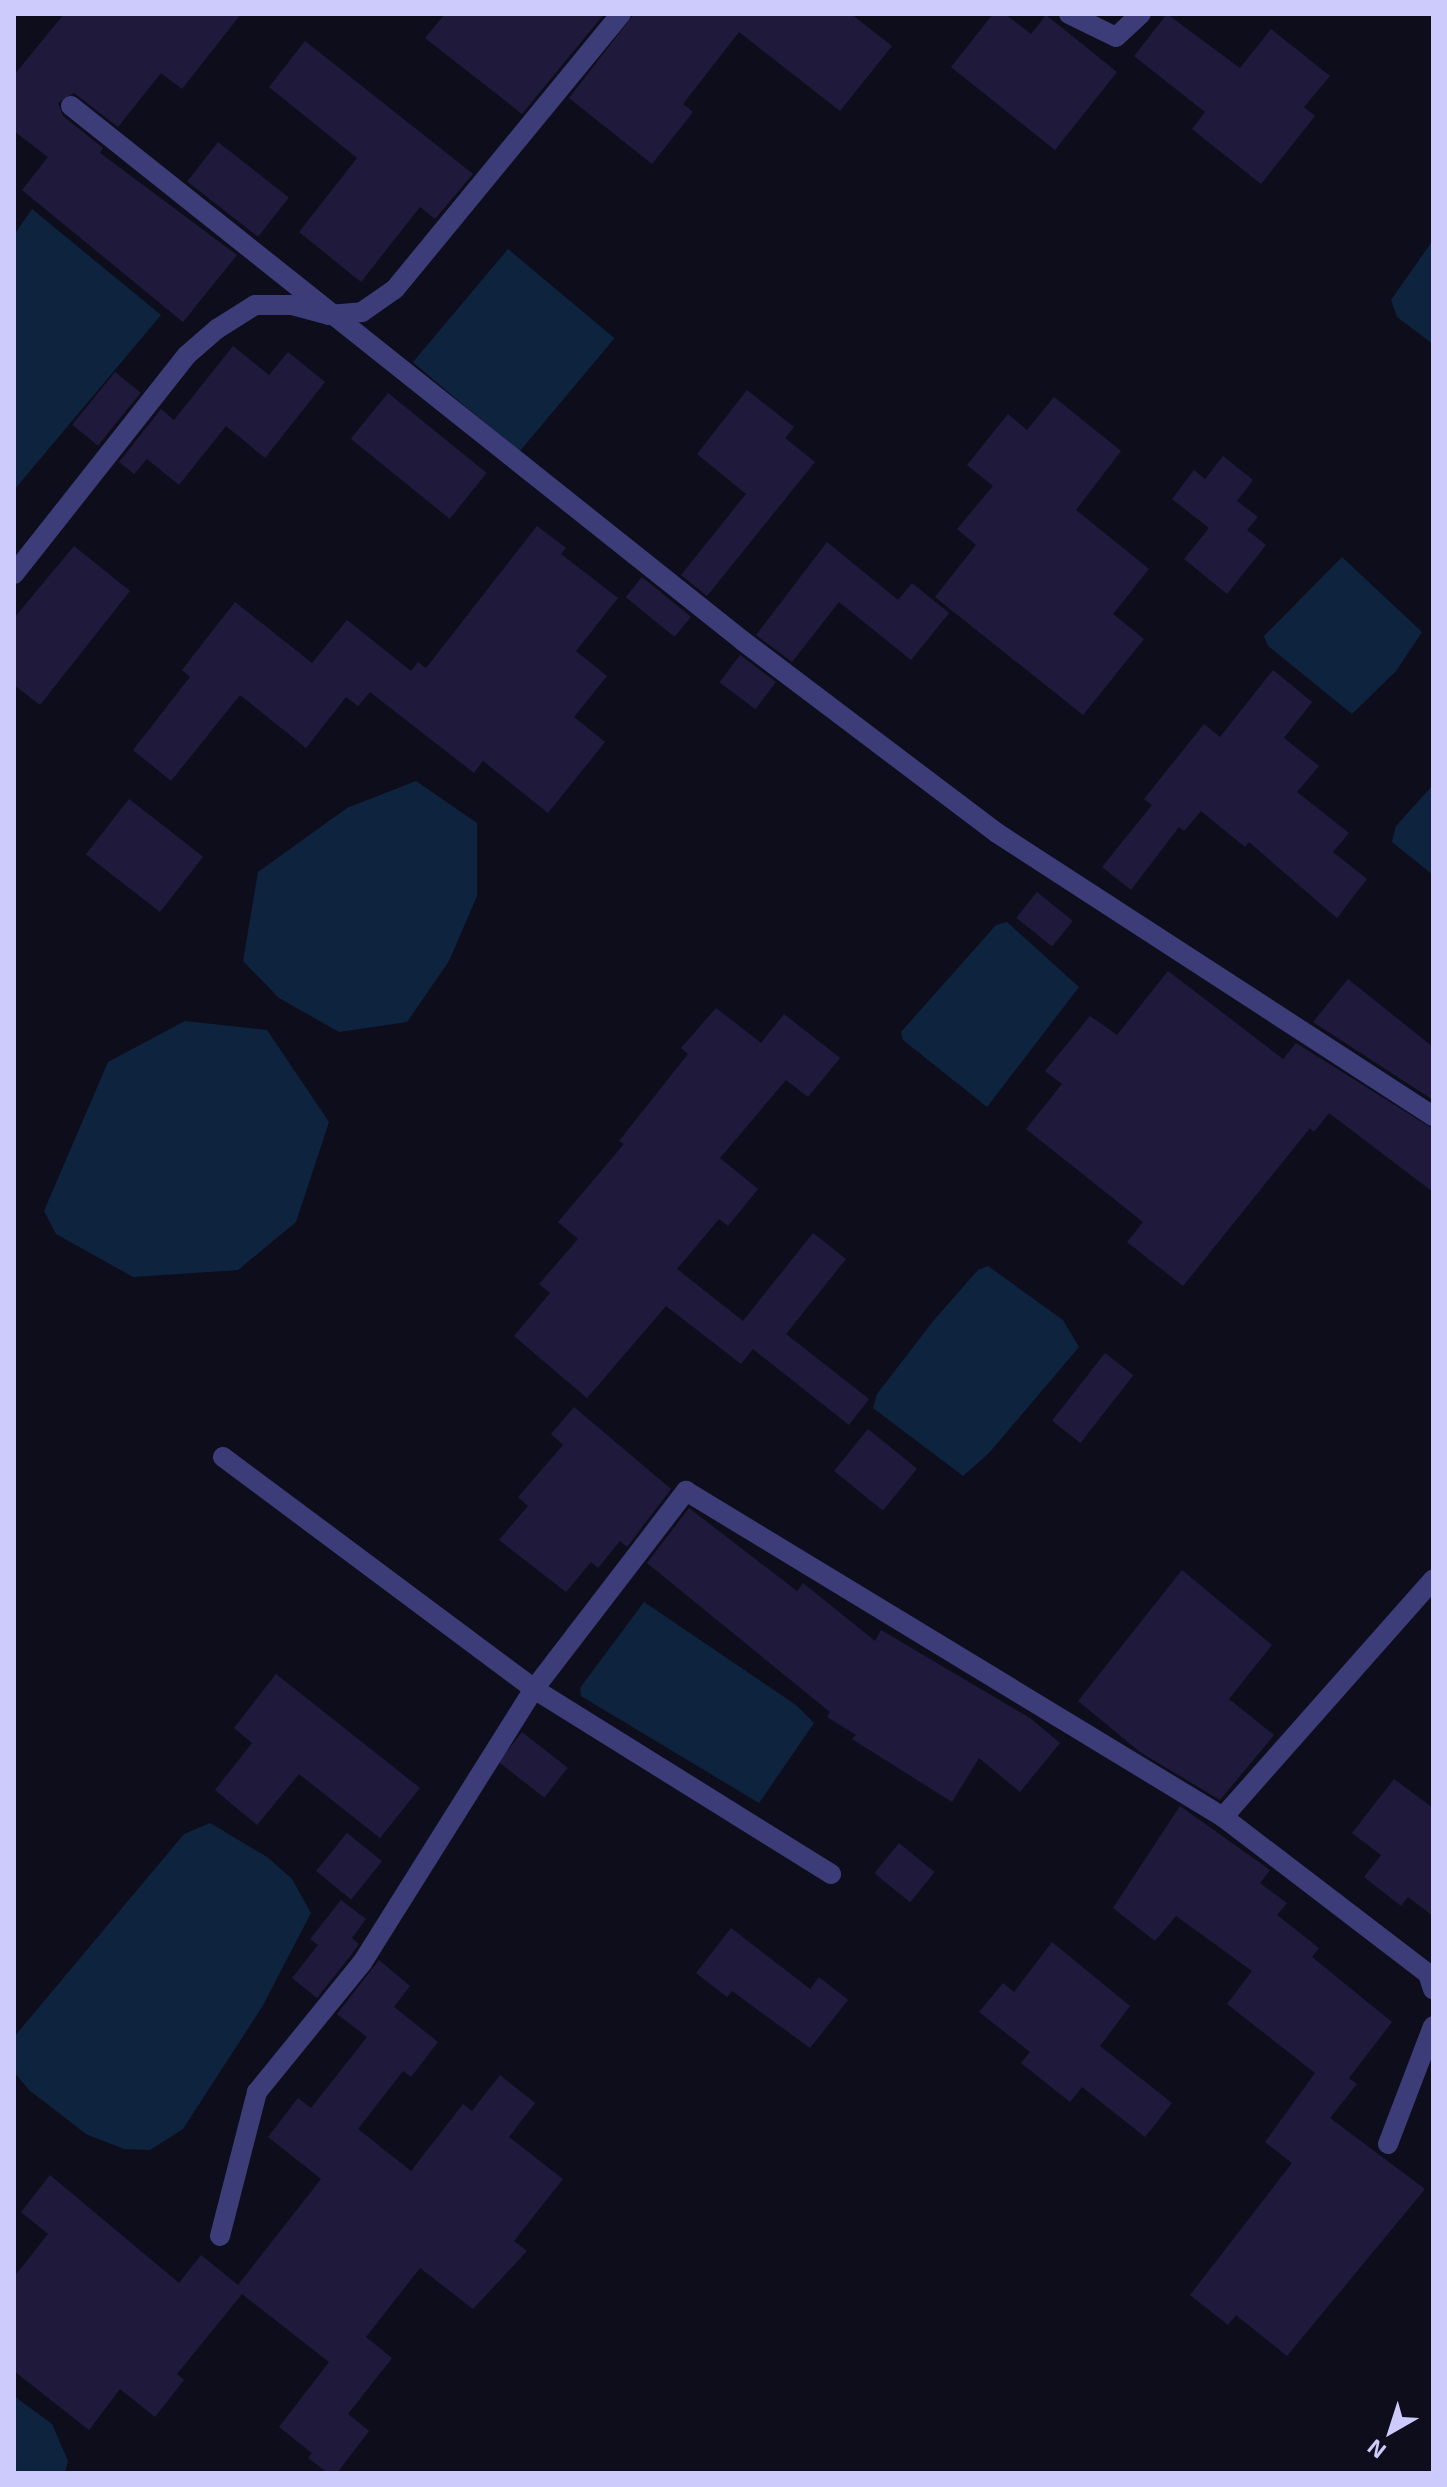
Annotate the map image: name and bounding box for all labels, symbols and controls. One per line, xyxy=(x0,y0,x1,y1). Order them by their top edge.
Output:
north arrow xyxy=(1351,2391,1431,2471)
text: N xyxy=(1362,2435,1390,2465)

